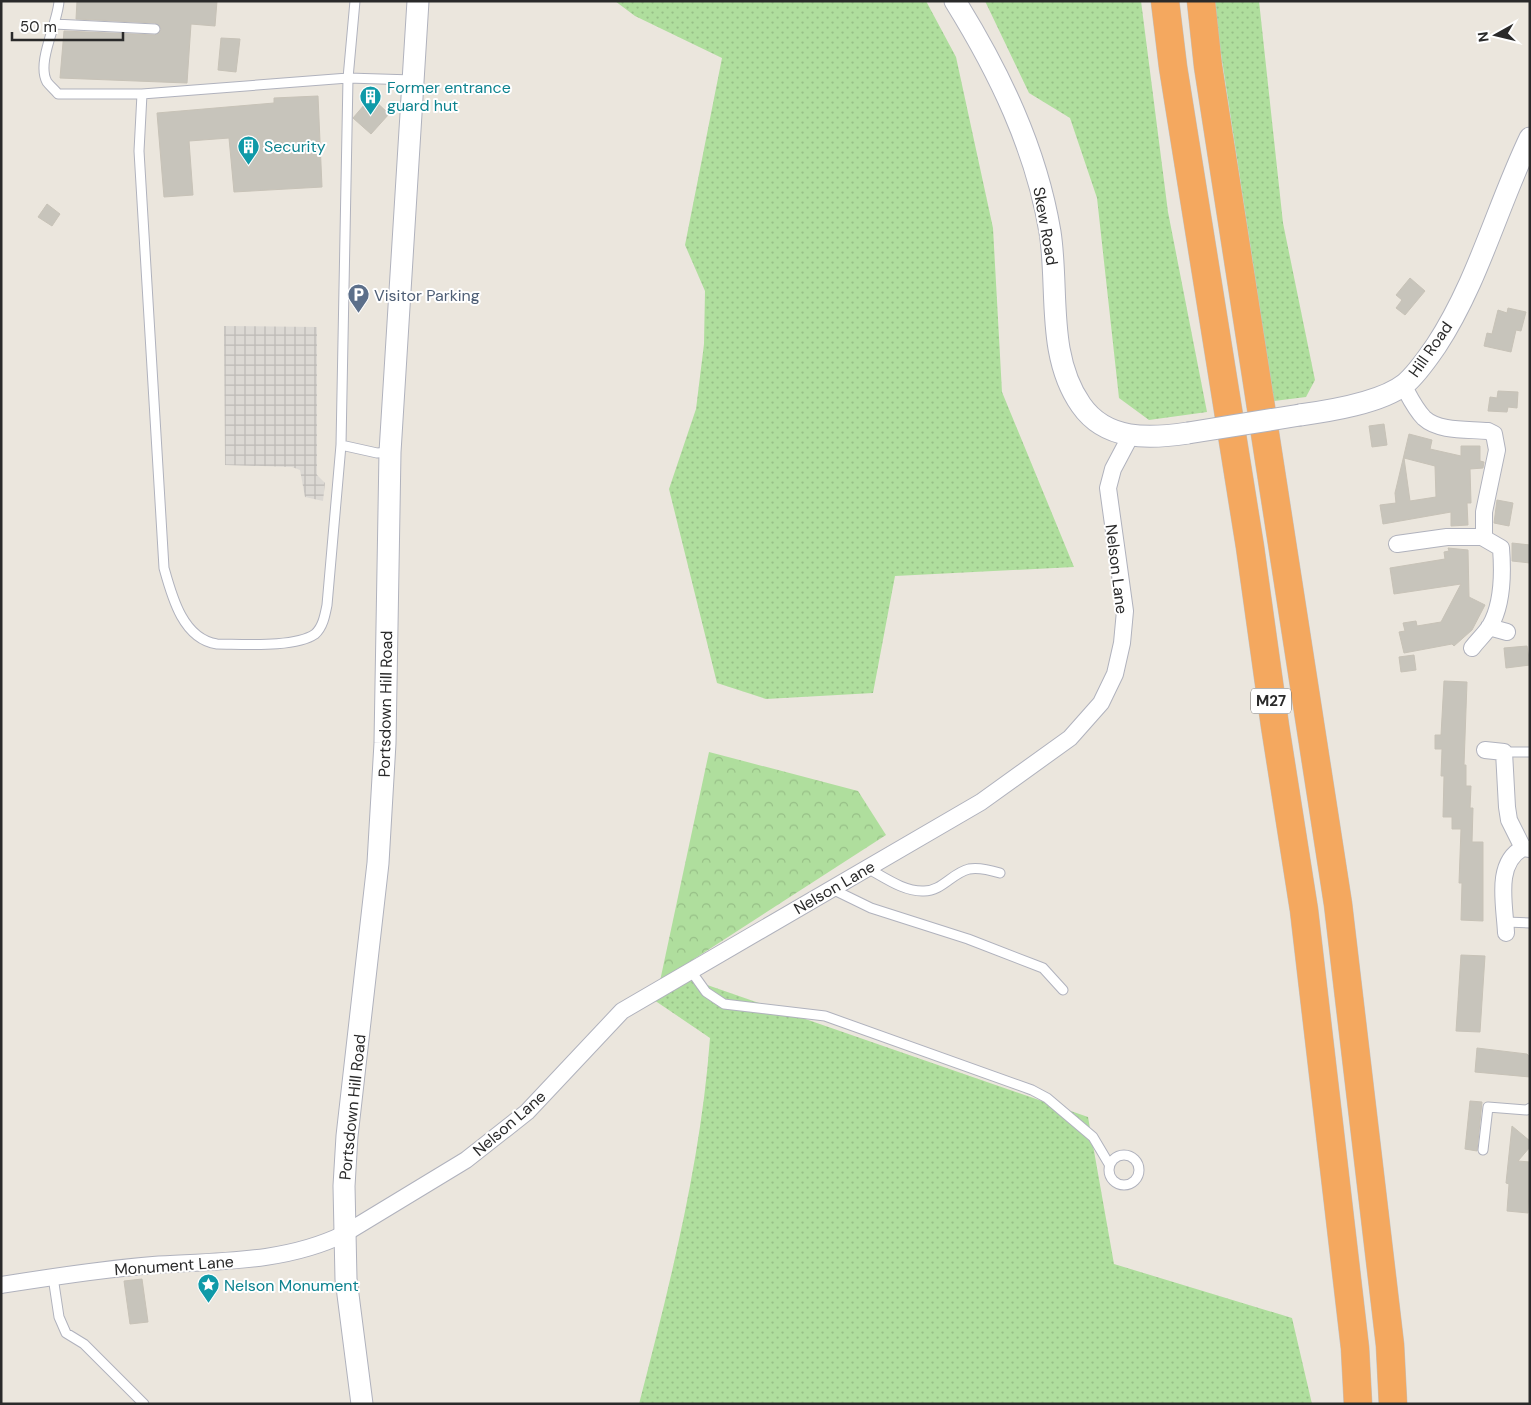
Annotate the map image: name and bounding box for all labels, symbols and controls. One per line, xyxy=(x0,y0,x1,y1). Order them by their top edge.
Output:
scale bar xyxy=(12,10,124,42)
north arrow xyxy=(1471,10,1521,60)
text: 50 m xyxy=(20,17,57,37)
text: N xyxy=(1474,30,1493,43)
place label: Former entrance guard hut xyxy=(387,77,511,116)
building icon: Former entrance guard hut xyxy=(359,84,383,115)
building icon: Security xyxy=(236,134,260,165)
place label: Security xyxy=(264,136,326,157)
street label: Skew Road xyxy=(1028,185,1063,267)
parking icon: Visitor Parking xyxy=(346,283,370,314)
place label: Visitor Parking xyxy=(374,285,480,306)
street label: Hill Road xyxy=(1404,317,1457,381)
street label: Nelson Lane xyxy=(1101,523,1132,615)
street label: Portsdown Hill Road xyxy=(374,630,397,778)
road number: M27 xyxy=(1251,688,1291,714)
street label: Nelson Lane xyxy=(790,856,879,919)
street label: Portsdown Hill Road xyxy=(334,1033,371,1181)
street label: Nelson Lane xyxy=(468,1086,550,1161)
street label: Monument Lane xyxy=(114,1251,235,1280)
place icon: Nelson Monument xyxy=(196,1273,220,1304)
place label: Nelson Monument xyxy=(224,1275,359,1296)

